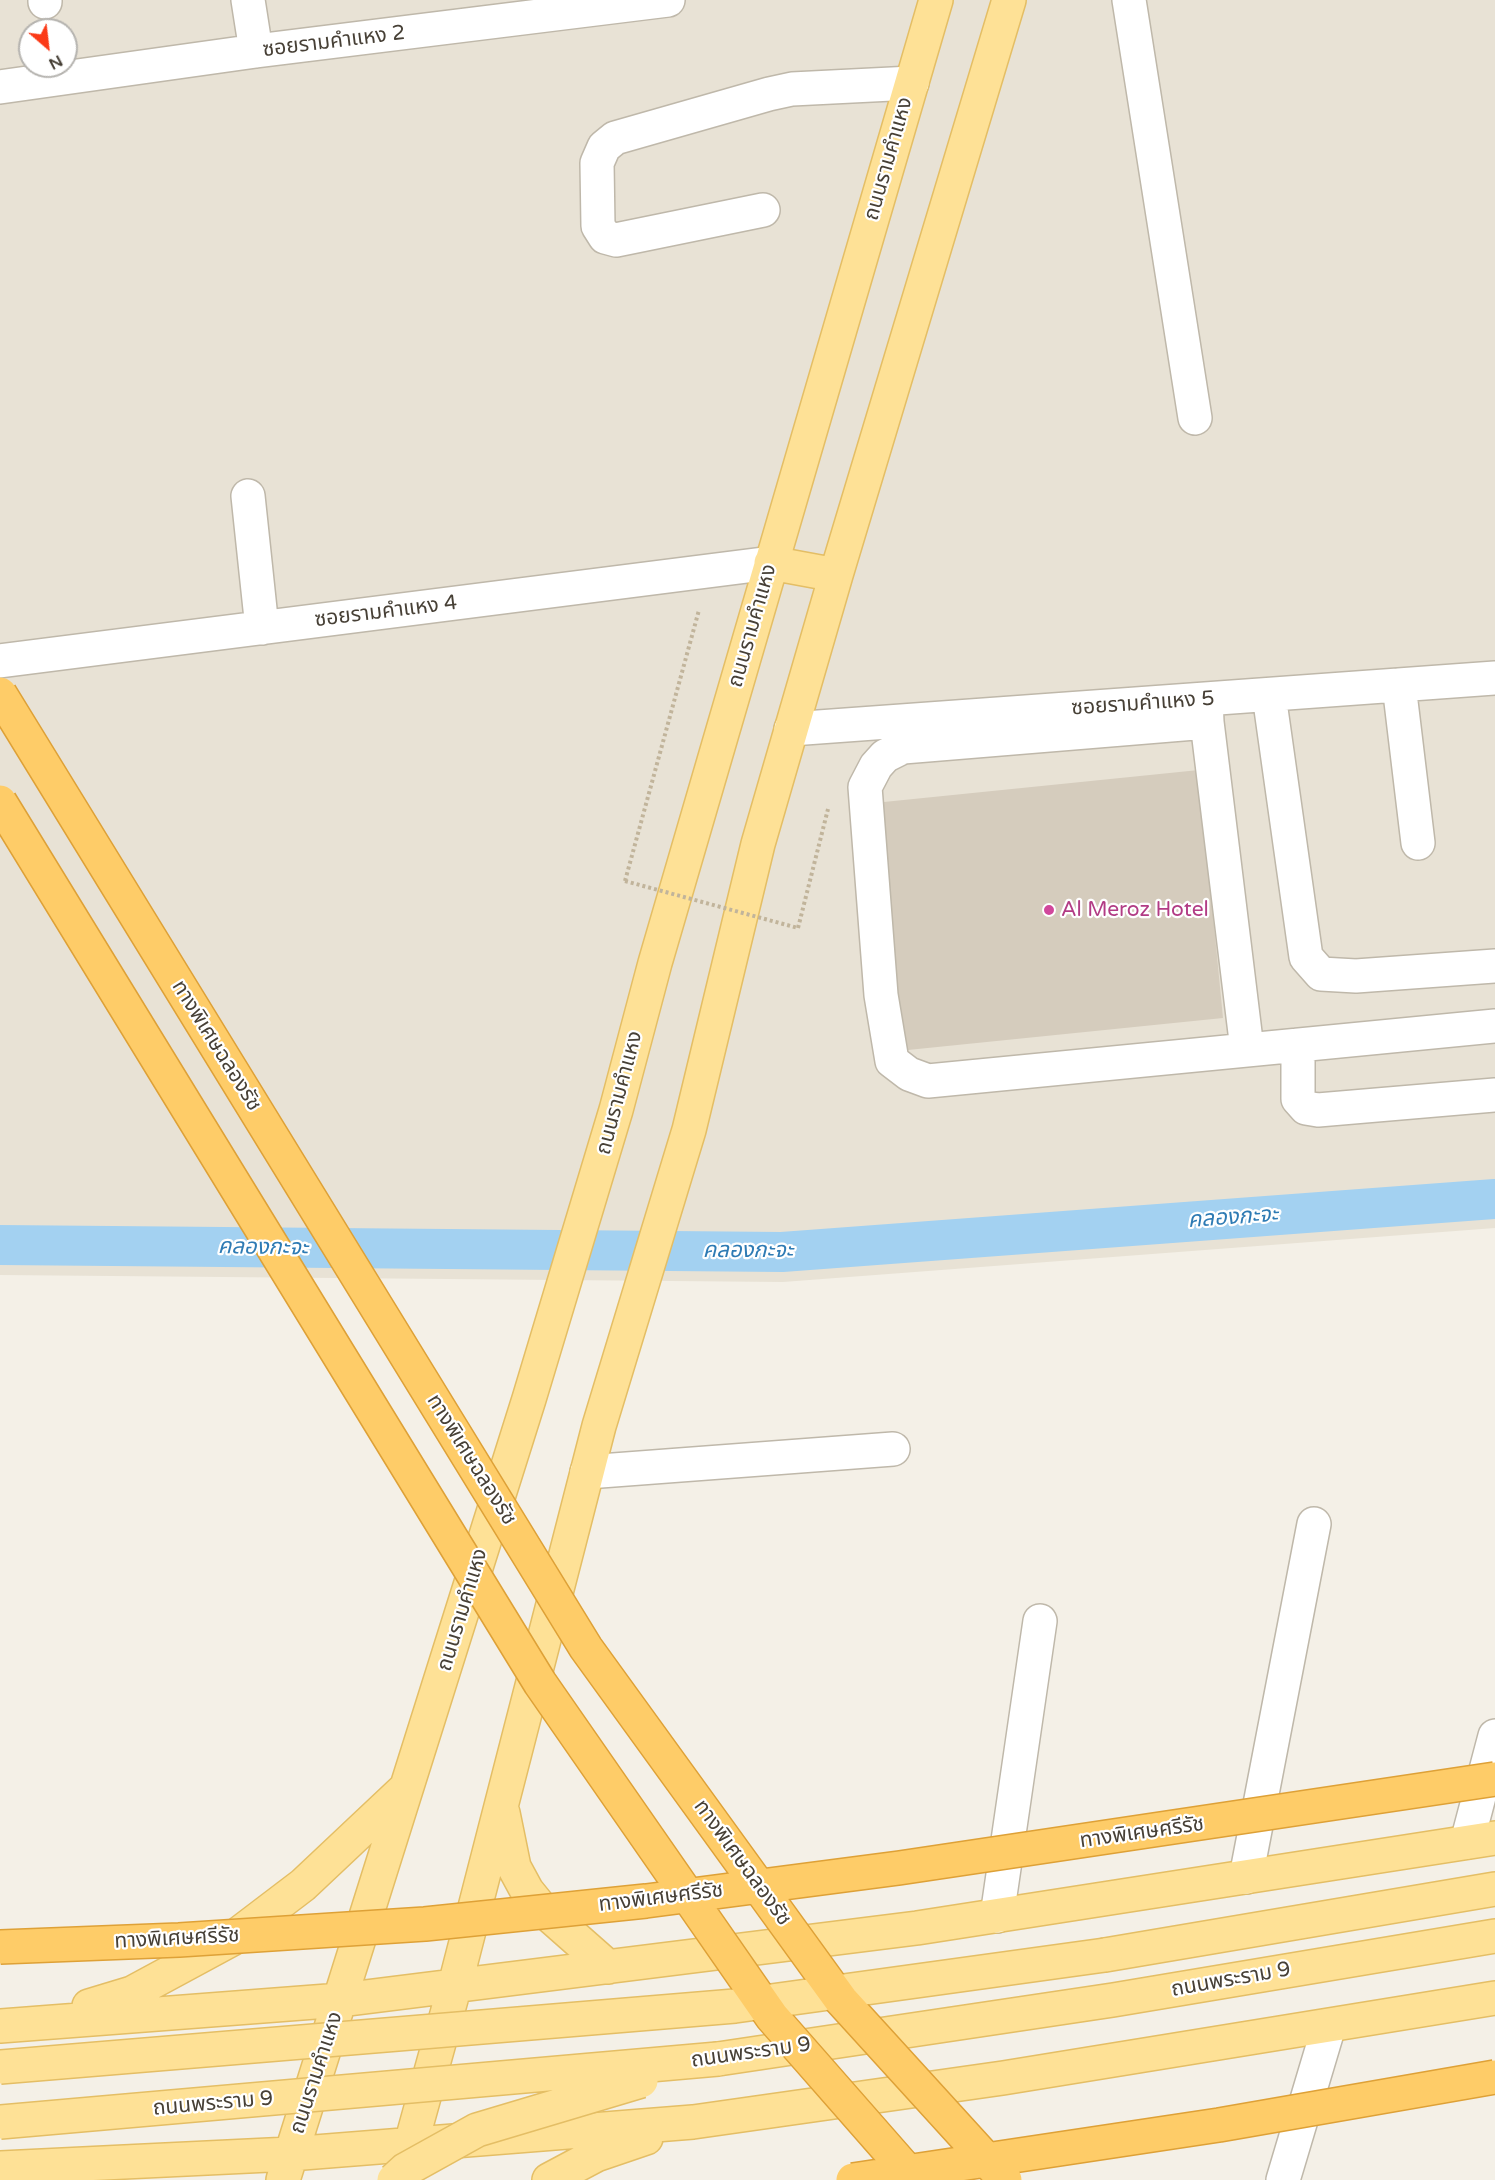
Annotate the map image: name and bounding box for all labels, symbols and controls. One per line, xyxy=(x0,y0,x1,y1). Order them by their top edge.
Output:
north arrow xyxy=(18,18,78,78)
street label: ซอยรามคำแหง 2 xyxy=(261,21,407,63)
text: N xyxy=(45,50,66,74)
street label: ถนนรามคำแหง xyxy=(859,94,919,224)
street label: ถนนรามคำแหง xyxy=(723,561,783,691)
street label: ซอยรามคำแหง 4 xyxy=(313,591,459,633)
street label: ซอยรามคำแหง 5 xyxy=(1071,686,1215,722)
place label: Al Meroz Hotel xyxy=(1061,897,1209,923)
marker: Al Meroz Hotel xyxy=(1042,903,1056,917)
street label: ทางพิเศษฉลองรัช xyxy=(166,976,266,1116)
street label: ถนนรามคำแหง xyxy=(591,1028,649,1158)
water label: คลองกะจะ xyxy=(1187,1202,1279,1234)
water label: คลองกะจะ xyxy=(218,1234,308,1262)
water label: คลองกะจะ xyxy=(703,1238,793,1264)
street label: ทางพิเศษฉลองรัช xyxy=(421,1390,521,1530)
street label: ถนนรามคำแหง xyxy=(432,1546,494,1674)
street label: ทางพิเศษฉลองรัช xyxy=(688,1795,796,1931)
street label: ทางพิเศษศรีรัช xyxy=(1078,1812,1206,1854)
street label: ทางพิเศษศรีรัช xyxy=(597,1878,725,1918)
street label: ทางพิเศษศรีรัช xyxy=(114,1923,240,1955)
street label: ถนนพระราม 9 xyxy=(1169,1957,1293,2003)
street label: ถนนรามคำแหง xyxy=(285,2009,349,2137)
street label: ถนนพระราม 9 xyxy=(690,2032,812,2074)
street label: ถนนพระราม 9 xyxy=(152,2086,274,2122)

